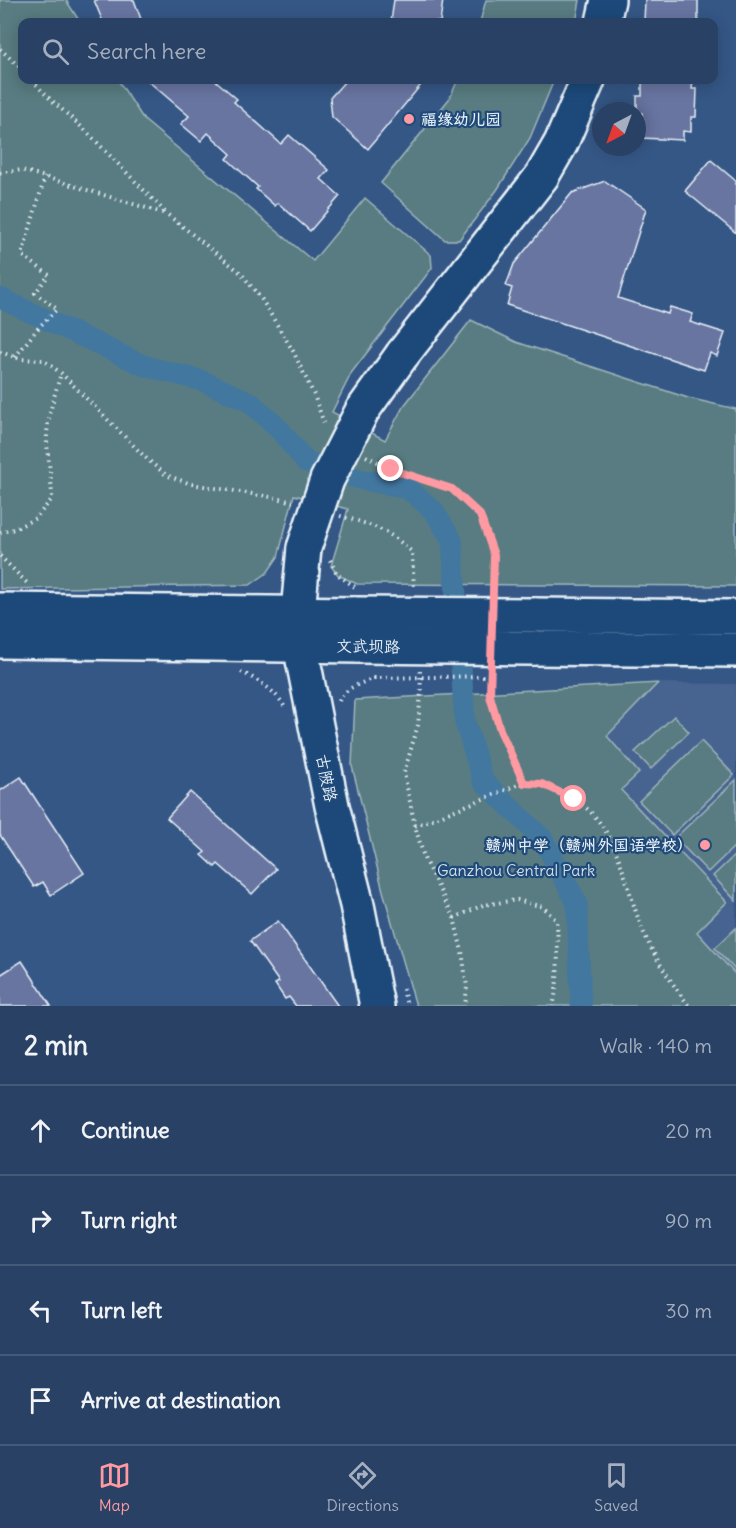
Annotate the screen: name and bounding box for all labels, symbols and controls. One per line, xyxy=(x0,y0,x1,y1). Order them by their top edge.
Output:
search box xyxy=(18,18,718,84)
icon: search xyxy=(39,35,72,68)
text: Search here xyxy=(87,37,206,65)
north arrow xyxy=(592,102,646,156)
place label: 福缘幼儿园 xyxy=(421,109,501,129)
marker: 福缘幼儿园 xyxy=(402,112,416,126)
route end xyxy=(377,455,403,481)
street label: 文武坝路 xyxy=(336,635,400,657)
street label: 古陂路 xyxy=(313,753,341,803)
route start xyxy=(560,785,586,811)
place label: 赣州中学（赣州外国语学校） xyxy=(485,835,693,855)
marker: 赣州中学（赣州外国语学校） xyxy=(698,838,712,852)
park label: Ganzhou Central Park xyxy=(437,860,595,880)
text: 2 min xyxy=(24,1029,88,1062)
text: Walk · 140 m xyxy=(599,1033,712,1058)
icon: ahead xyxy=(24,1114,57,1147)
text: Continue xyxy=(81,1116,170,1144)
text: 20 m xyxy=(666,1118,712,1143)
icon: right xyxy=(24,1204,57,1237)
text: Turn right xyxy=(81,1206,177,1234)
text: 90 m xyxy=(665,1208,712,1233)
icon: left xyxy=(24,1294,57,1327)
text: Turn left xyxy=(81,1296,162,1324)
text: 30 m xyxy=(665,1298,712,1323)
icon: arrive xyxy=(24,1384,57,1417)
text: Arrive at destination xyxy=(81,1386,281,1414)
tab: Map xyxy=(98,1459,131,1515)
tab: Directions xyxy=(326,1459,399,1515)
tab: Saved xyxy=(594,1459,638,1515)

